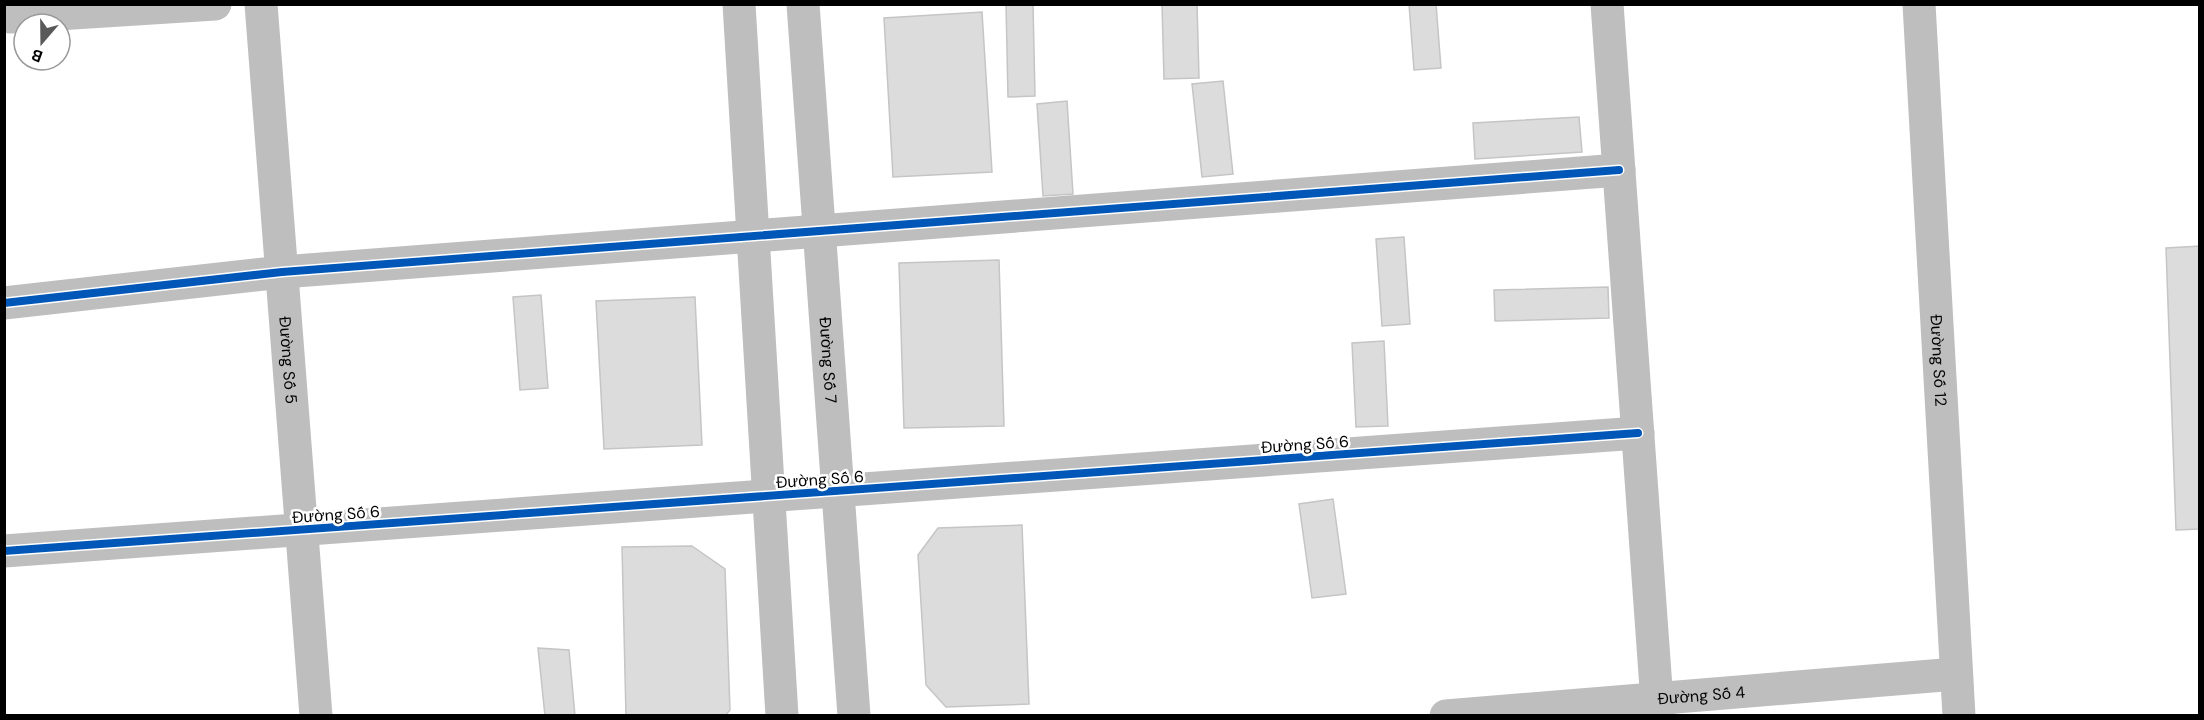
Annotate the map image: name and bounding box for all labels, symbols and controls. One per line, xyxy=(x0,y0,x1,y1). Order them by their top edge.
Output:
north arrow xyxy=(12,12,72,72)
text: B xyxy=(29,44,45,67)
street label: Đường Số 12 xyxy=(1925,314,1952,407)
street label: Đường Số 5 xyxy=(274,315,302,405)
street label: Đường Số 7 xyxy=(814,316,842,404)
street label: Đường Số 6 xyxy=(1260,431,1350,458)
street label: Đường Số 6 xyxy=(775,466,865,493)
street label: Đường Số 6 xyxy=(291,501,381,528)
street label: Đường Số 4 xyxy=(1657,681,1746,710)

